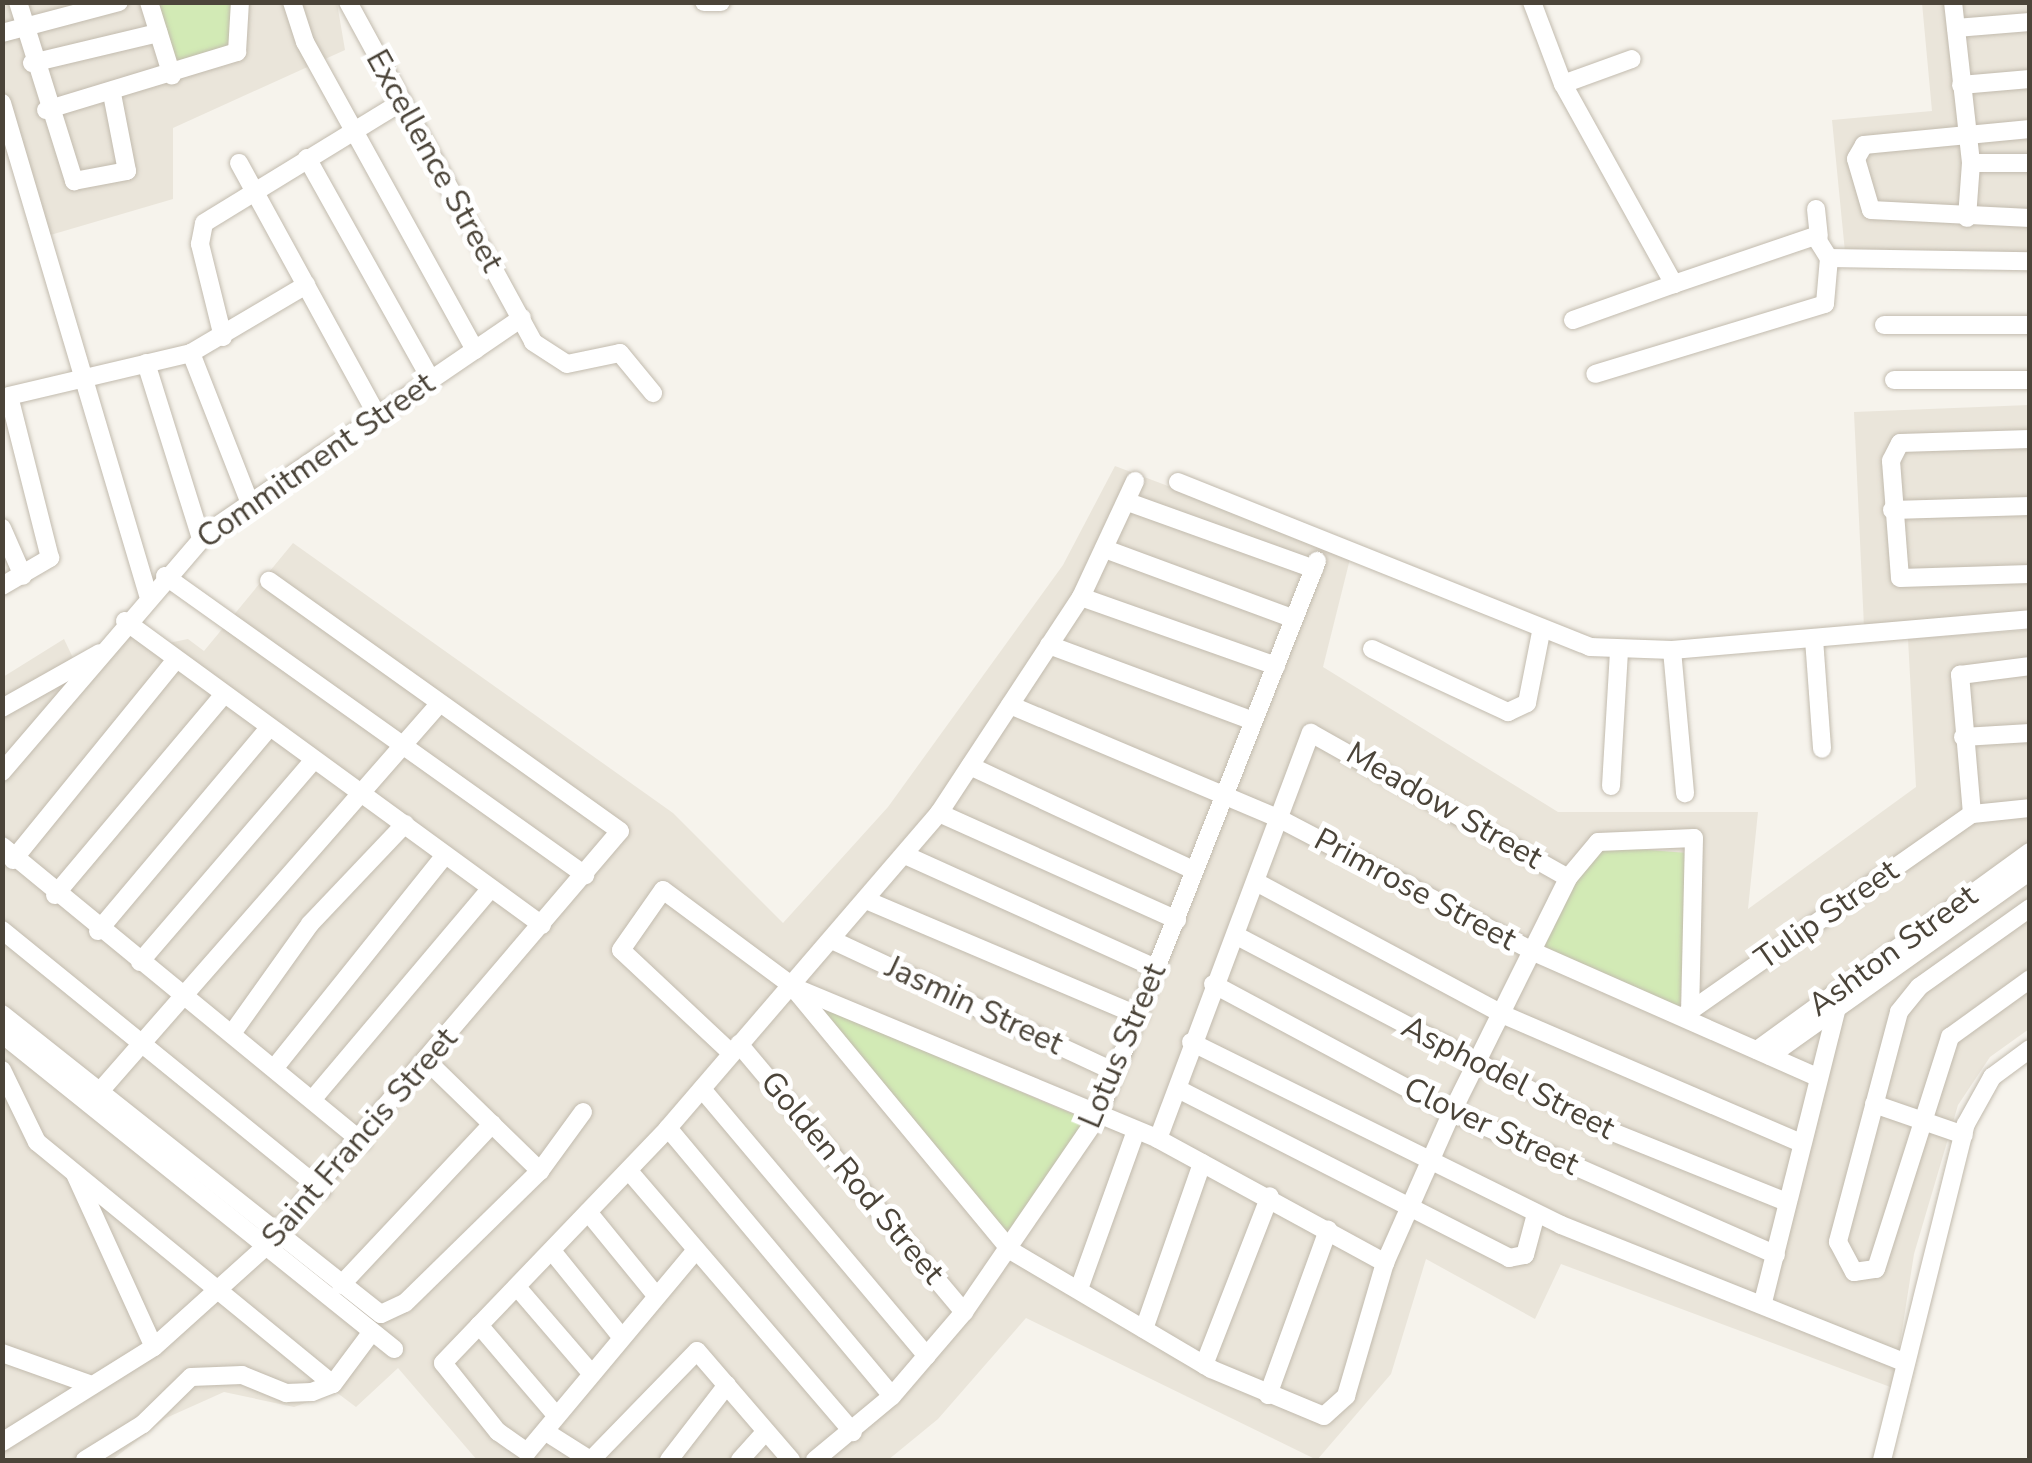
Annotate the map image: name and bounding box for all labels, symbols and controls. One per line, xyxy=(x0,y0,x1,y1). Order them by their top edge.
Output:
street label: Excellence Street xyxy=(357,43,511,279)
street label: Commitment Street xyxy=(190,365,442,557)
street label: Meadow Street xyxy=(1339,734,1549,878)
street label: Primrose Street xyxy=(1307,821,1523,959)
street label: Tulip Street xyxy=(1748,852,1906,978)
street label: Ashton Street xyxy=(1801,877,1985,1025)
street label: Jasmin Street xyxy=(879,948,1069,1064)
street label: Lotus Street xyxy=(1071,958,1175,1134)
street label: Asphodel Street xyxy=(1395,1008,1621,1148)
street label: Saint Francis Street xyxy=(254,1020,466,1256)
street label: Golden Rod Street xyxy=(752,1064,952,1292)
street label: Clover Street xyxy=(1397,1070,1585,1184)

